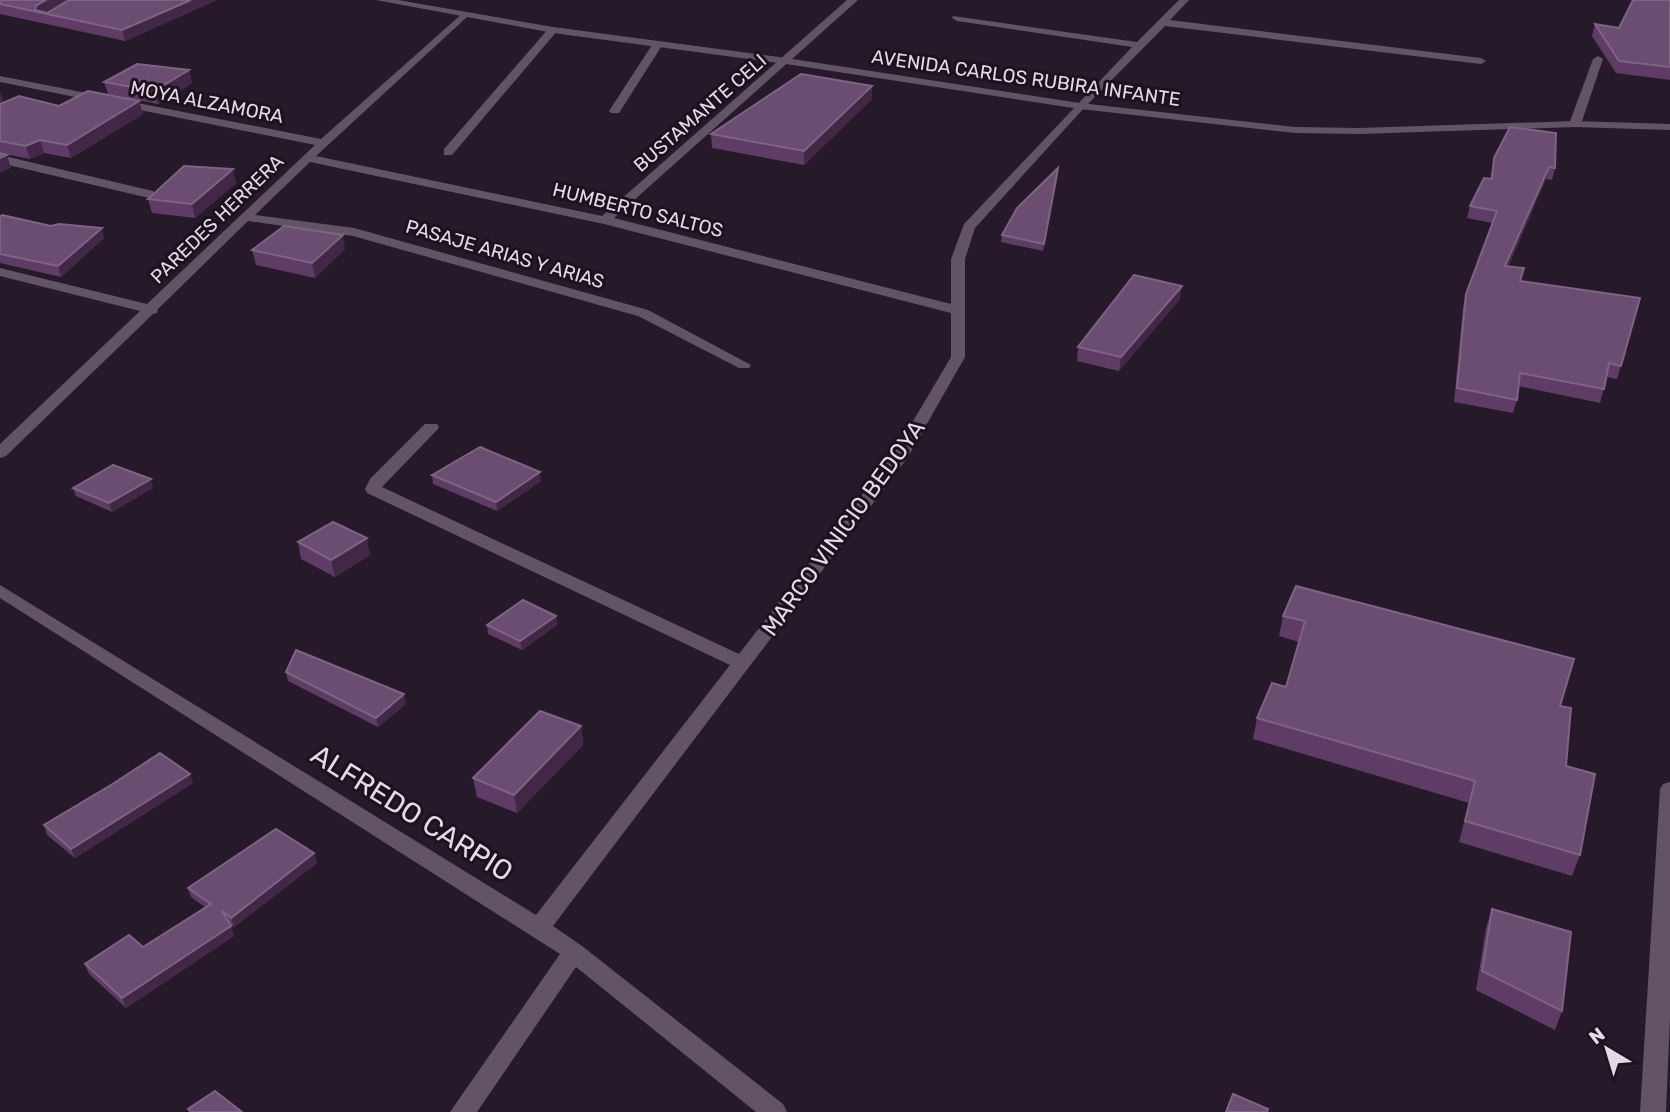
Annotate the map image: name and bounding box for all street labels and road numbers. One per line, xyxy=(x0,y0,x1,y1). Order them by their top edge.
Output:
street label: AVENIDA CARLOS RUBIRA INFANTE xyxy=(870,45,1182,111)
street label: BUSTAMANTE CELI xyxy=(629,49,771,177)
street label: MOYA ALZAMORA xyxy=(129,76,286,128)
street label: PAREDES HERRERA xyxy=(146,149,288,288)
street label: HUMBERTO SALTOS xyxy=(550,178,726,242)
street label: PASAJE ARIAS Y ARIAS xyxy=(403,215,607,293)
street label: MARCO VINICIO BEDOYA xyxy=(755,415,931,641)
street label: ALFREDO CARPIO xyxy=(305,738,519,888)

